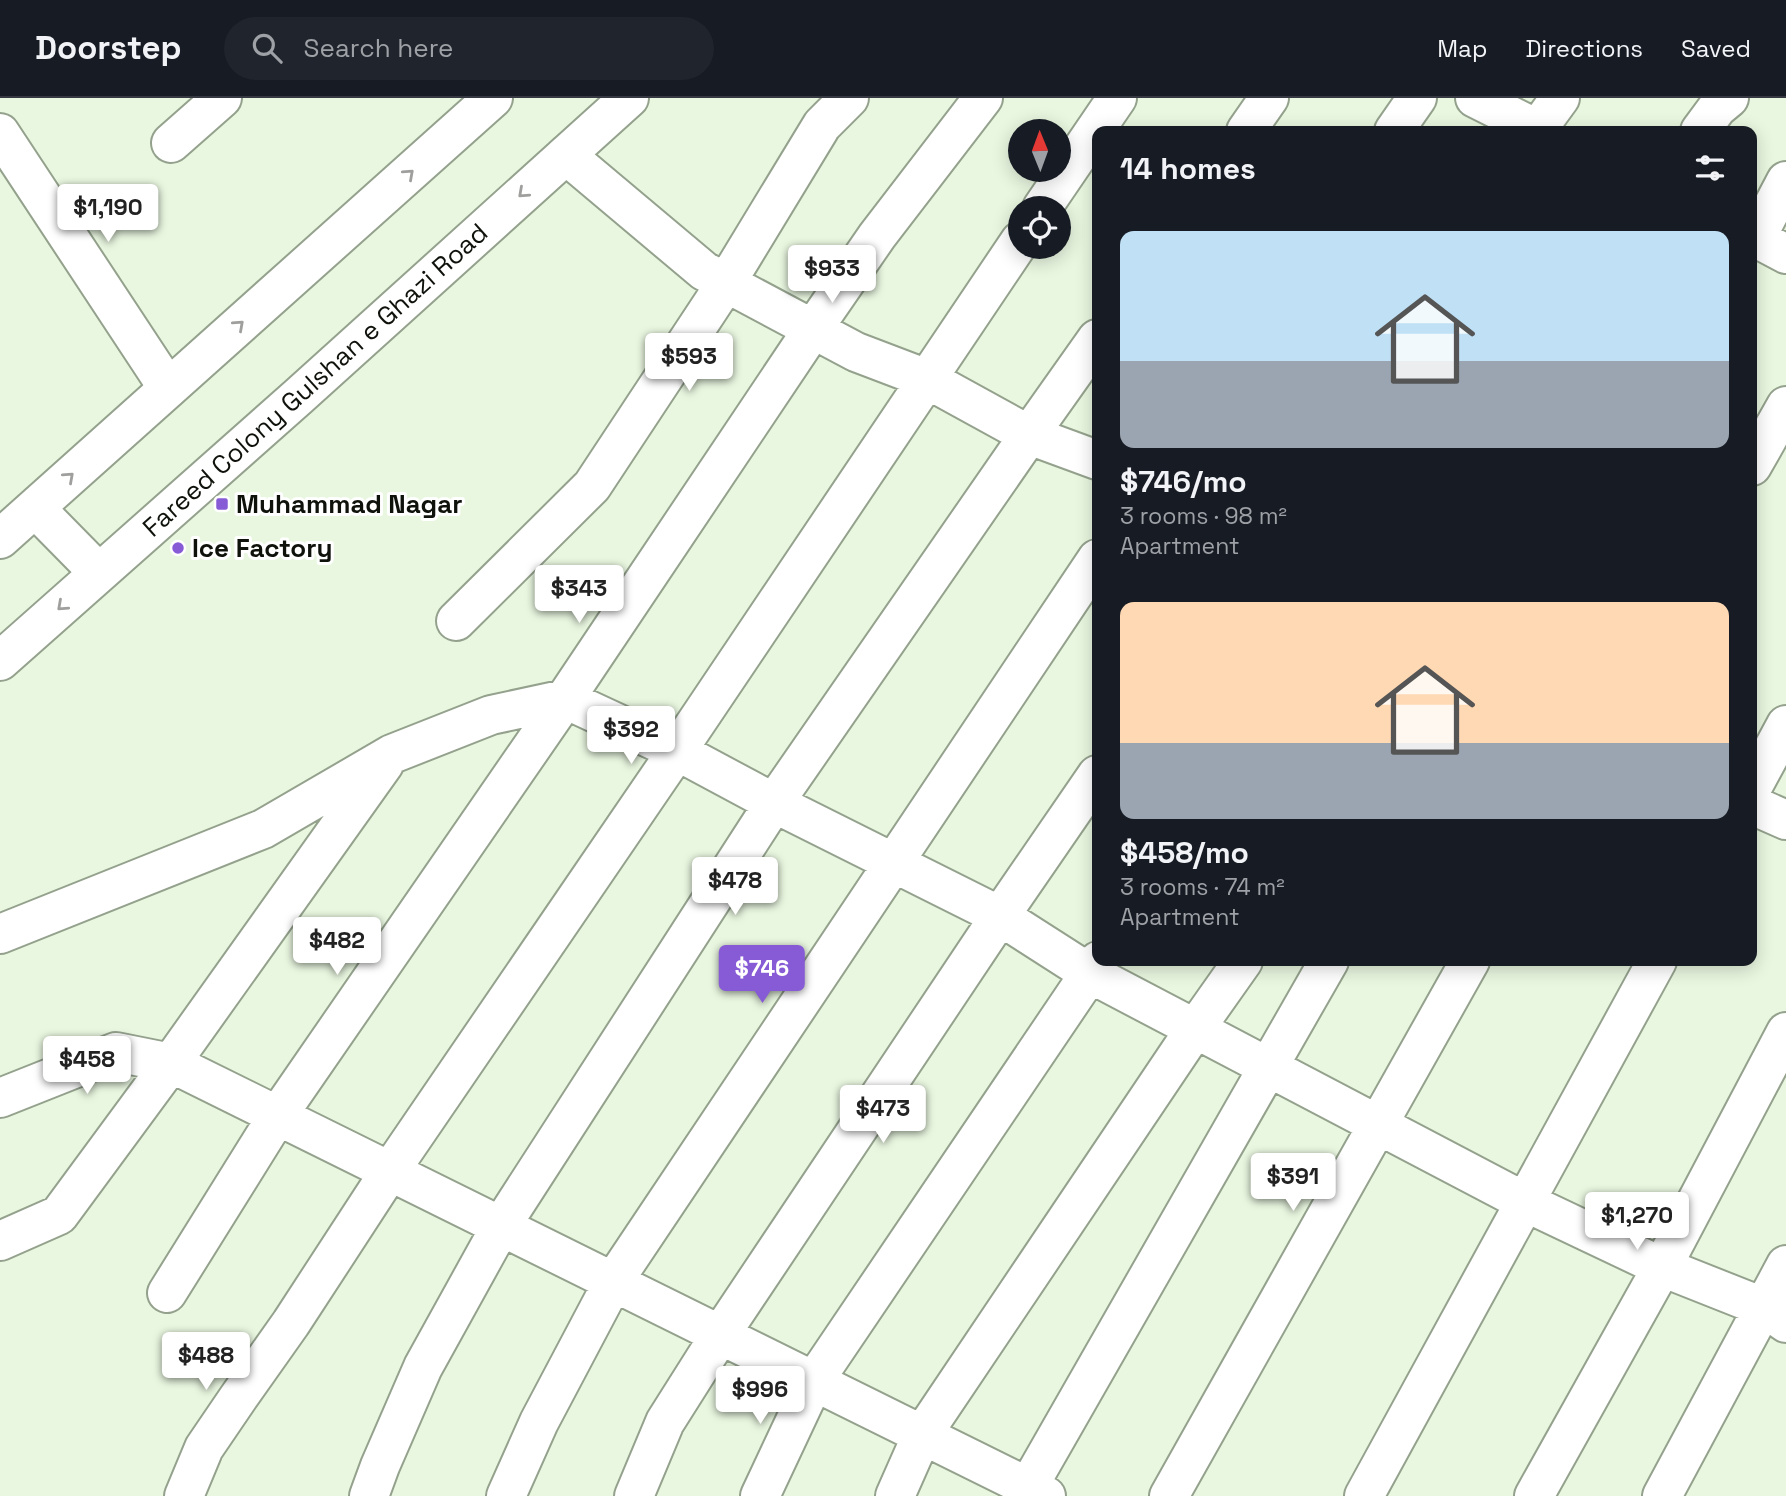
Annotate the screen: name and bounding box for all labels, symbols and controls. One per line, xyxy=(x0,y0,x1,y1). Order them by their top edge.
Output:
search box xyxy=(224,17,714,80)
text: Doorstep xyxy=(35,27,182,69)
icon: search xyxy=(248,29,286,67)
text: Search here xyxy=(304,31,453,65)
text: Map xyxy=(1437,33,1487,64)
text: Directions xyxy=(1525,33,1643,64)
text: Saved xyxy=(1681,33,1751,64)
north arrow xyxy=(1008,119,1071,182)
map controls xyxy=(1008,119,1071,259)
text: 14 homes xyxy=(1120,149,1256,188)
icon: filters xyxy=(1691,149,1729,187)
one-way arrow xyxy=(400,170,413,182)
pin: $1,190 xyxy=(51,184,165,244)
one-way arrow xyxy=(519,185,532,197)
text: $1,190 xyxy=(73,192,143,222)
button: locate xyxy=(1008,196,1071,259)
street label: Fareed Colony Gulshan e Ghazi Road xyxy=(135,216,495,544)
pin: $933 xyxy=(791,246,873,305)
text: $933 xyxy=(804,253,860,283)
icon: home xyxy=(1362,276,1488,402)
one-way arrow xyxy=(231,321,244,333)
pin: $593 xyxy=(648,334,730,393)
text: $593 xyxy=(661,341,717,371)
text: $746/mo xyxy=(1120,462,1247,501)
one-way arrow xyxy=(61,473,74,485)
place label: Muhammad Nagar xyxy=(236,487,462,521)
marker: Muhammad Nagar xyxy=(214,496,230,512)
text: 3 rooms · 98 m² xyxy=(1120,501,1287,531)
place label: Ice Factory xyxy=(192,531,333,565)
text: Apartment xyxy=(1120,531,1240,561)
marker: Ice Factory xyxy=(170,540,186,556)
pin: $343 xyxy=(538,566,620,625)
text: $343 xyxy=(551,573,607,603)
one-way arrow xyxy=(57,598,70,610)
icon: home xyxy=(1362,647,1488,773)
pin: $392 xyxy=(590,706,672,766)
text: $392 xyxy=(603,714,659,744)
text: $458/mo xyxy=(1120,833,1249,872)
pin: $478 xyxy=(694,858,776,917)
text: $478 xyxy=(708,865,762,895)
text: 3 rooms · 74 m² xyxy=(1120,872,1285,902)
text: Apartment xyxy=(1120,902,1240,932)
pin: $482 xyxy=(296,918,378,977)
text: $482 xyxy=(309,925,365,955)
pin: $746 xyxy=(721,946,803,1005)
text: $746 xyxy=(735,953,789,983)
pin: $458 xyxy=(46,1037,128,1096)
text: $458 xyxy=(59,1044,115,1074)
pin: $473 xyxy=(842,1086,924,1145)
text: $473 xyxy=(856,1093,910,1123)
pin: $391 xyxy=(1252,1154,1334,1213)
text: $391 xyxy=(1267,1161,1319,1191)
pin: $1,270 xyxy=(1580,1192,1694,1252)
text: $1,270 xyxy=(1601,1200,1673,1230)
pin: $488 xyxy=(165,1332,247,1392)
text: $488 xyxy=(178,1340,234,1370)
pin: $996 xyxy=(719,1366,801,1426)
text: $996 xyxy=(732,1374,788,1404)

